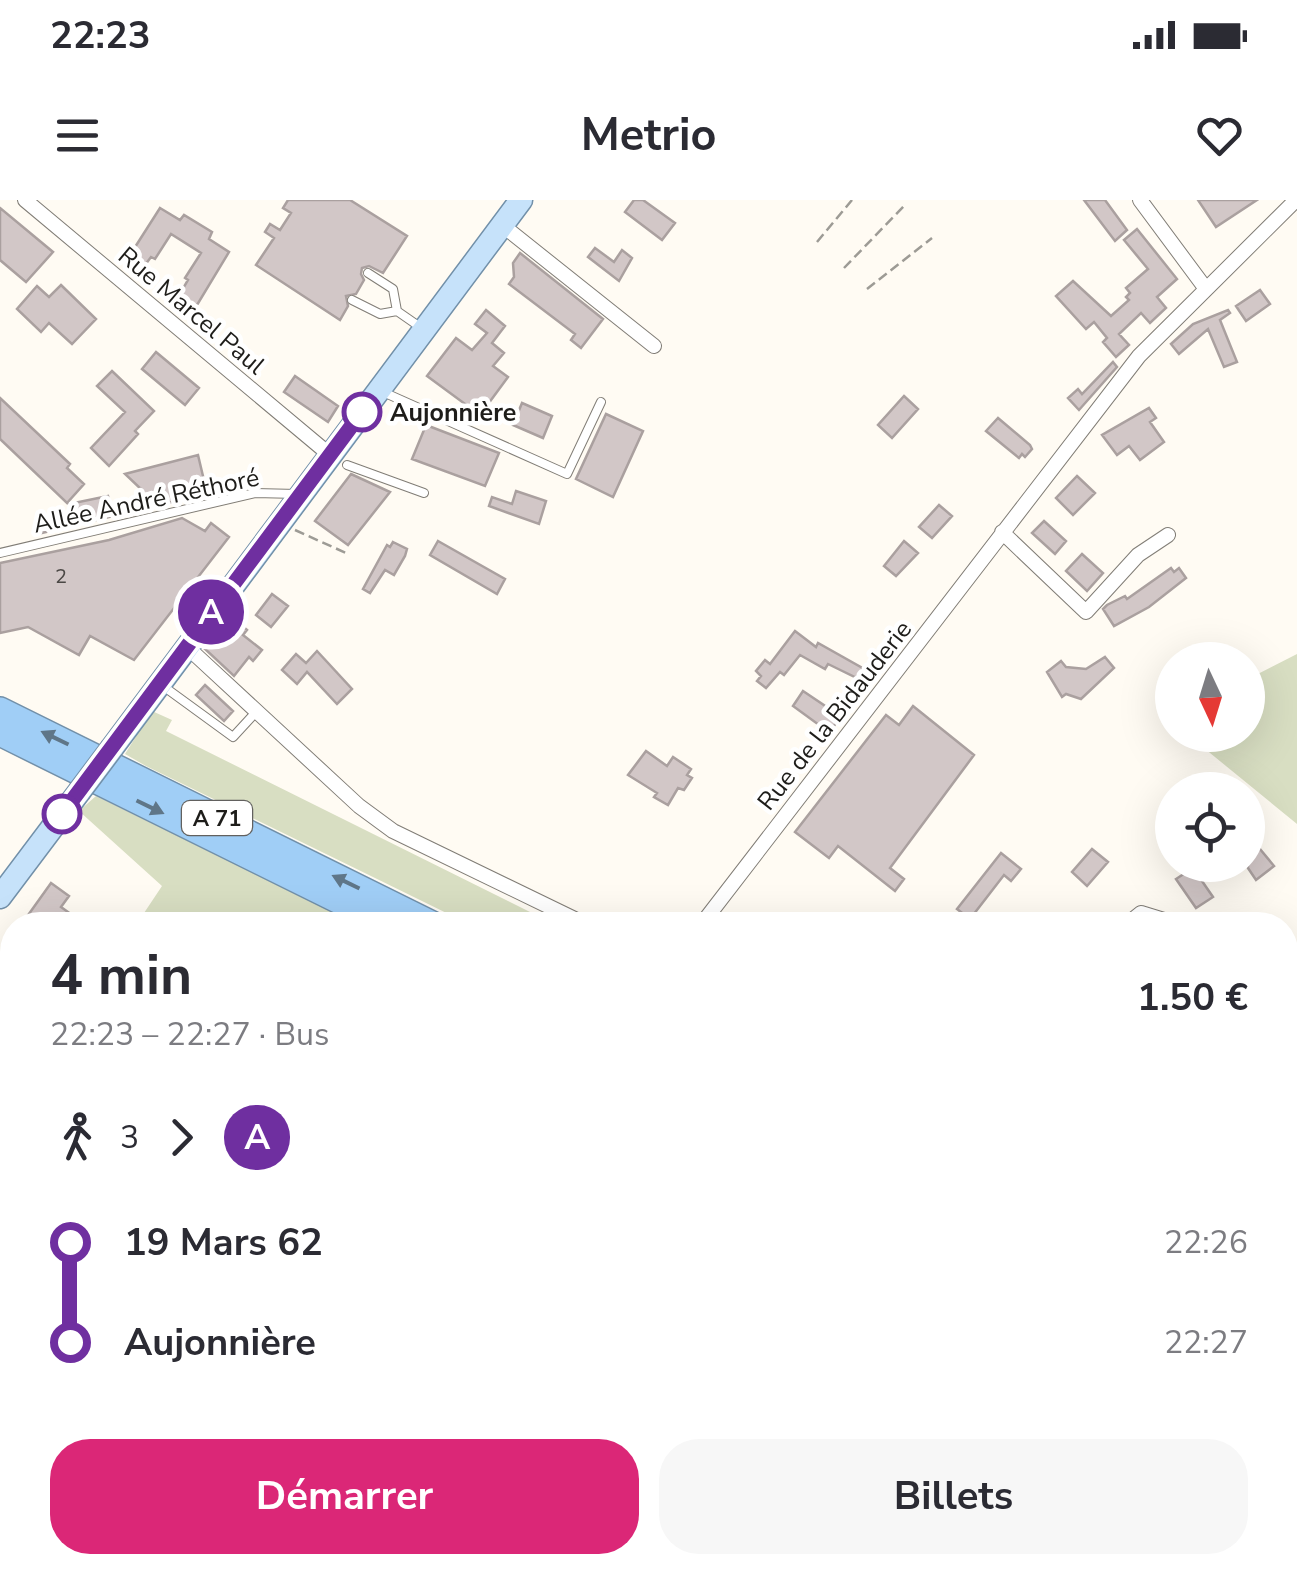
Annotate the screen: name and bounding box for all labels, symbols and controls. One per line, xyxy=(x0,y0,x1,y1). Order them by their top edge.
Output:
text: 22:23 xyxy=(50,10,151,61)
text: Metrio xyxy=(581,105,716,166)
icon: menu xyxy=(50,108,105,163)
icon: heart xyxy=(1192,108,1247,163)
street label: Rue Marcel Paul xyxy=(111,239,273,383)
marker: Aujonnière xyxy=(343,393,381,431)
place label: Aujonnière xyxy=(390,396,516,430)
street label: Allée André Réthoré xyxy=(30,460,262,542)
house number: 2 xyxy=(55,563,67,590)
line badge: A xyxy=(178,580,244,644)
text: A xyxy=(198,589,224,636)
street label: Rue de la Bidauderie xyxy=(750,614,920,818)
north arrow xyxy=(1155,642,1265,752)
map controls xyxy=(1155,642,1265,882)
one-way arrow xyxy=(40,729,69,746)
button: locate xyxy=(1155,772,1265,882)
unlabelled marker xyxy=(43,795,81,833)
one-way arrow xyxy=(136,799,165,816)
road number: A 71 xyxy=(182,801,252,835)
one-way arrow xyxy=(332,874,361,891)
text: 4 min xyxy=(50,938,192,1013)
text: 1.50 € xyxy=(1137,972,1248,1023)
text: 22:23 – 22:27 · Bus xyxy=(50,1013,329,1056)
icon: walk xyxy=(50,1110,105,1165)
icon: forward xyxy=(154,1110,209,1165)
text: A xyxy=(244,1114,270,1161)
text: 3 xyxy=(120,1116,139,1159)
text: 19 Mars 62 xyxy=(124,1217,323,1268)
text: 22:26 xyxy=(1164,1221,1248,1264)
text: Aujonnière xyxy=(124,1317,316,1368)
text: 22:27 xyxy=(1164,1321,1248,1364)
button: Démarrer xyxy=(50,1439,639,1554)
button: Billets xyxy=(659,1439,1248,1554)

